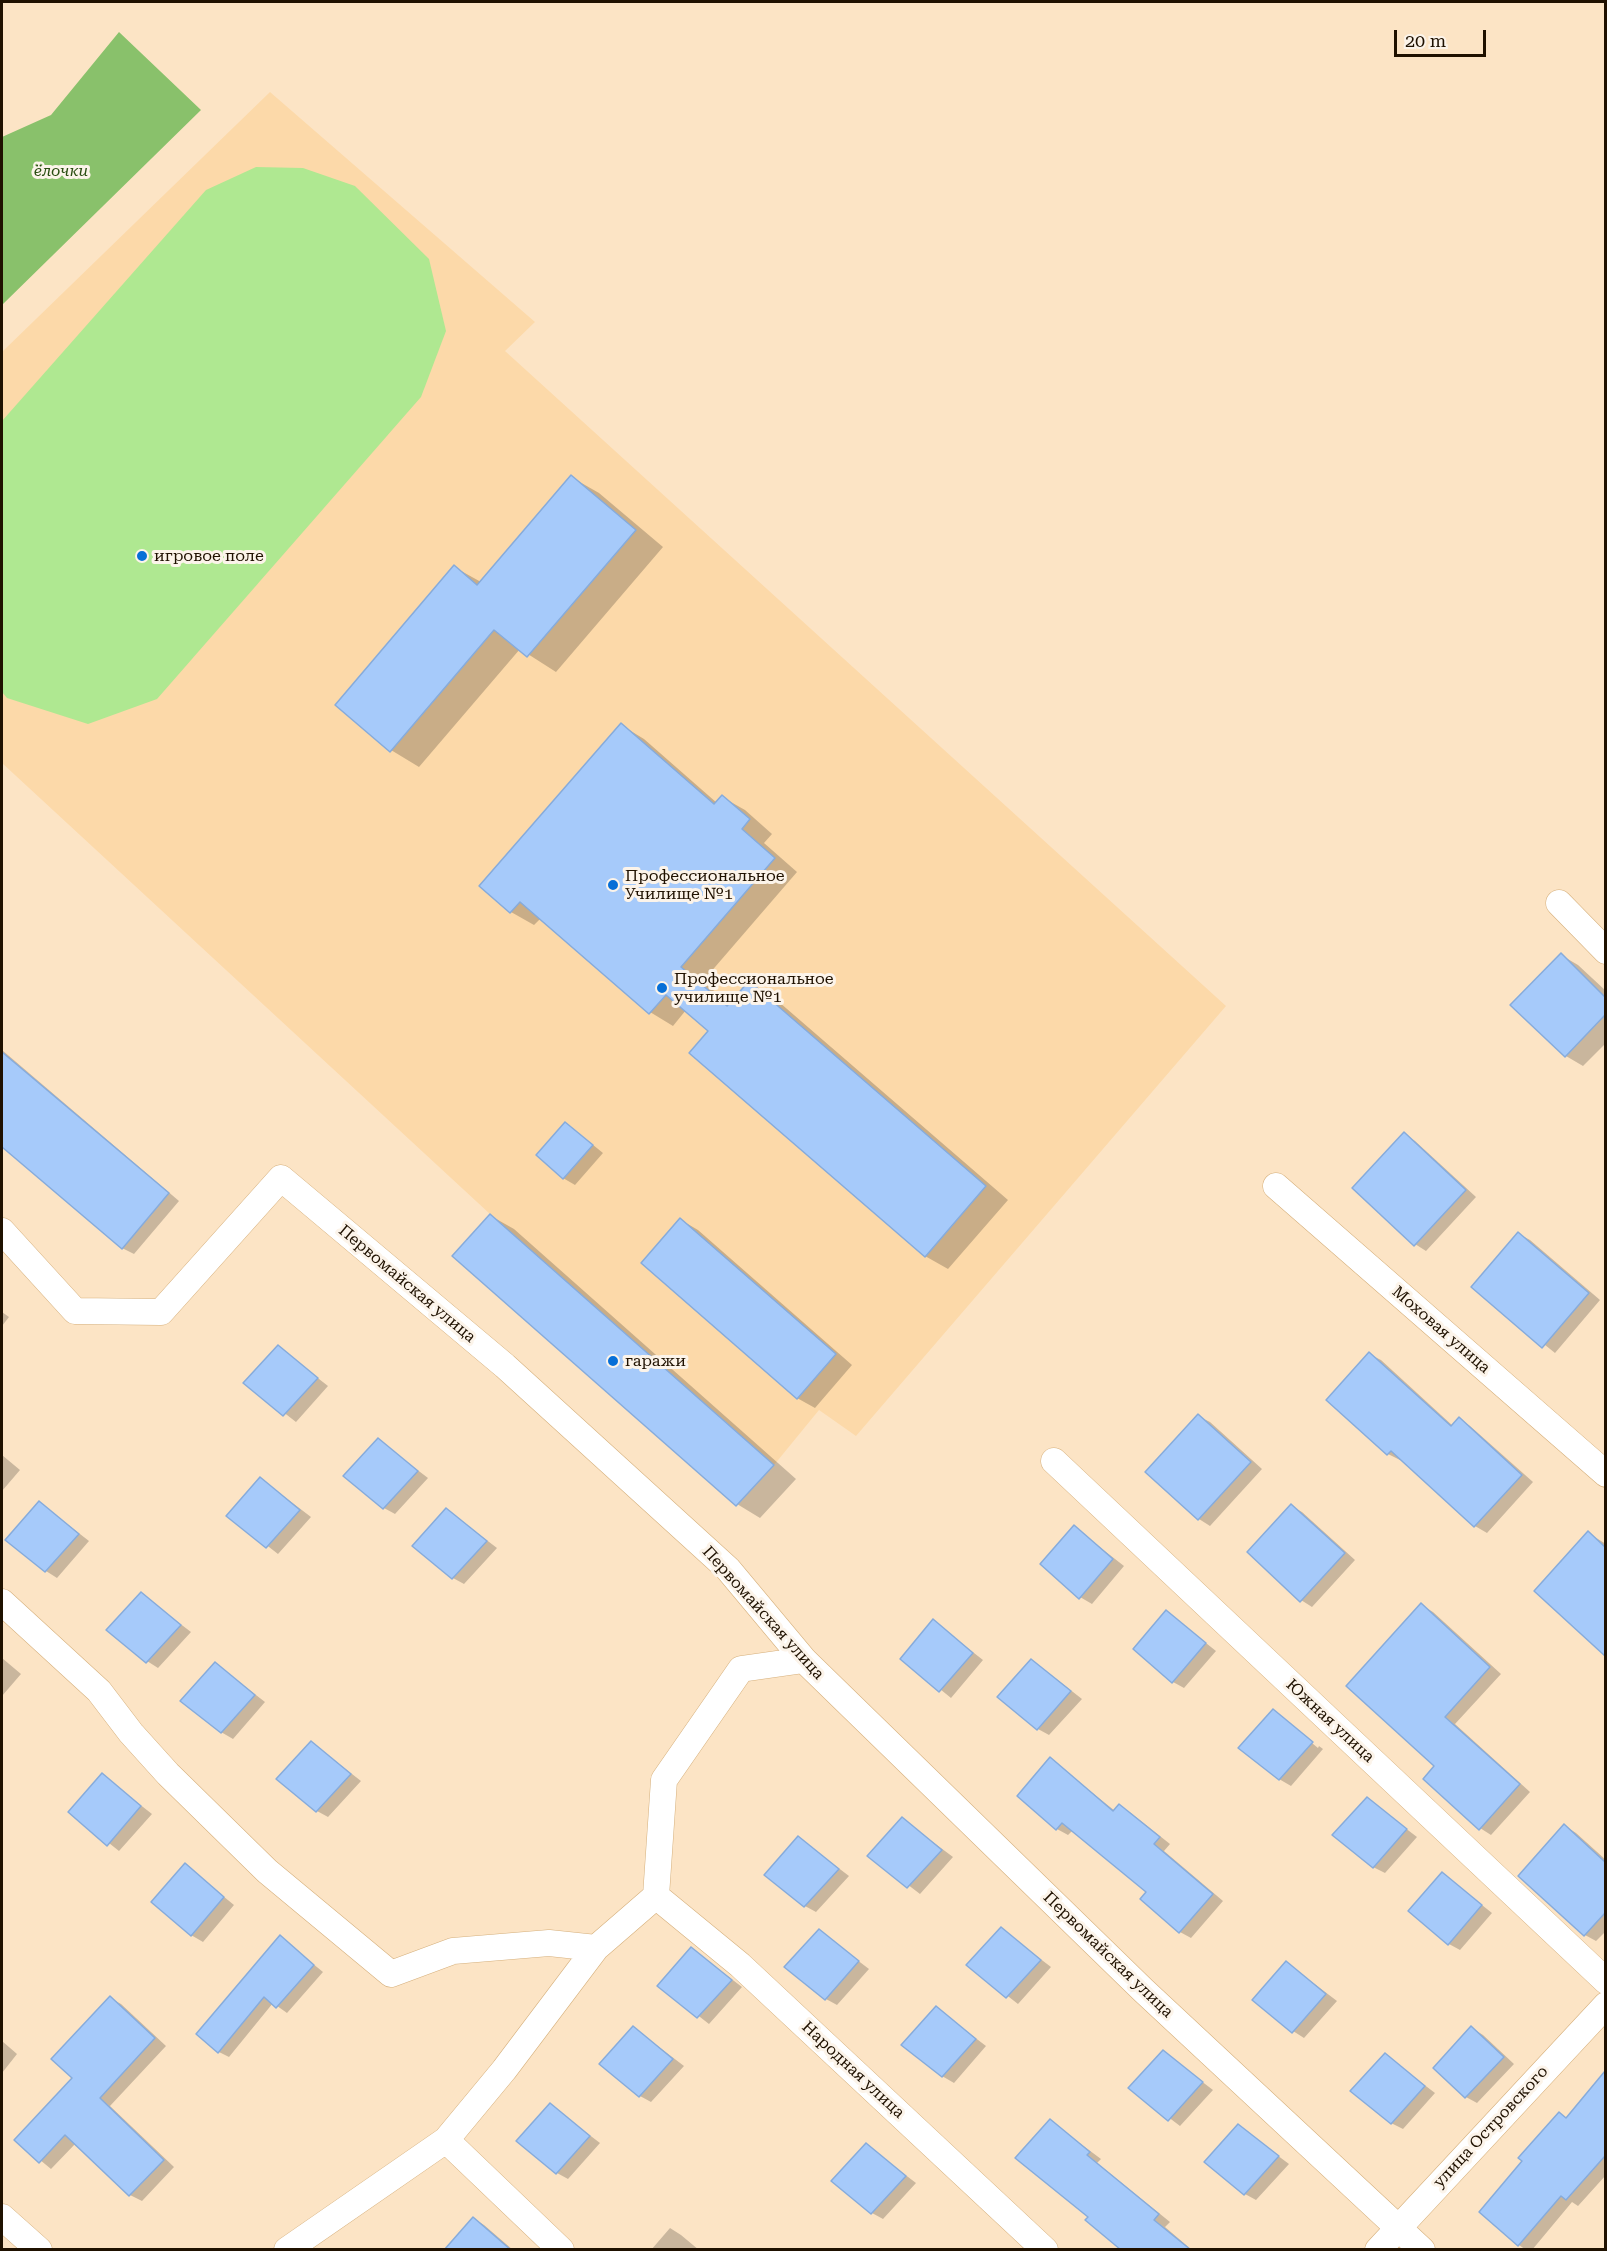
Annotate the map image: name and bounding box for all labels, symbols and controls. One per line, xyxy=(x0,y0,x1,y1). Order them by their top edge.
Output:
scale bar xyxy=(1397,18,1488,56)
text: 20 m xyxy=(1405,30,1446,51)
park label: ёлочки xyxy=(34,161,88,181)
place label: игровое поле xyxy=(154,546,264,566)
marker: игровое поле xyxy=(135,549,149,563)
place label: Профессиональное Училище №1 xyxy=(625,866,785,904)
marker: Профессиональное Училище №1 xyxy=(606,878,620,892)
place label: Профессиональное училище №1 xyxy=(674,969,834,1007)
marker: Профессиональное училище №1 xyxy=(655,981,669,995)
street label: Первомайская улица xyxy=(335,1221,479,1347)
street label: Моховая улица xyxy=(1388,1282,1494,1378)
place label: гаражи xyxy=(625,1351,686,1371)
marker: гаражи xyxy=(606,1354,620,1368)
street label: Первомайская улица xyxy=(698,1542,828,1684)
street label: Южная улица xyxy=(1282,1675,1378,1767)
street label: Первомайская улица xyxy=(1039,1888,1177,2022)
street label: Народная улица xyxy=(798,2018,908,2122)
street label: улица Островского xyxy=(1430,2062,1552,2192)

